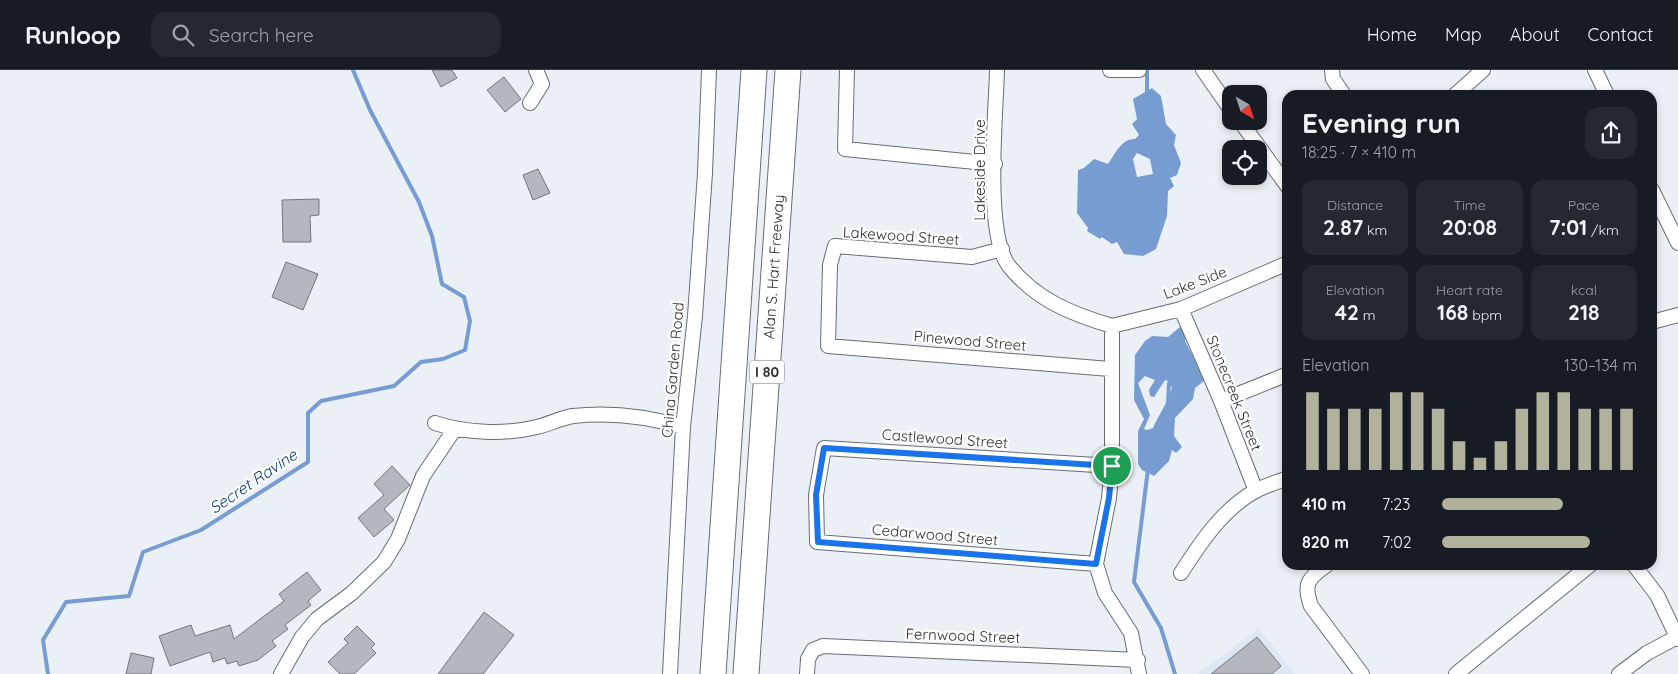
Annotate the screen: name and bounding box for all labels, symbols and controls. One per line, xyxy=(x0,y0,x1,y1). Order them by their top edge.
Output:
search box xyxy=(151,12,501,57)
text: Runloop xyxy=(25,20,121,50)
icon: search xyxy=(169,21,197,49)
text: Search here xyxy=(209,23,314,47)
text: Home xyxy=(1367,23,1417,46)
text: Map xyxy=(1445,23,1482,46)
text: About xyxy=(1510,23,1560,46)
text: Contact xyxy=(1588,23,1653,46)
north arrow xyxy=(1222,85,1268,130)
map controls xyxy=(1222,85,1267,185)
text: Evening run xyxy=(1302,105,1461,140)
button: share xyxy=(1585,107,1637,159)
street label: Lakeside Drive xyxy=(970,119,989,221)
button: locate xyxy=(1222,140,1267,185)
text: 18:25 · 7 × 410 m xyxy=(1302,142,1416,162)
street label: Alan S. Hart Freeway xyxy=(759,194,788,340)
text: Distance xyxy=(1327,196,1383,214)
text: Time xyxy=(1453,196,1486,214)
text: Pace xyxy=(1568,196,1600,214)
text: 2.87 xyxy=(1323,214,1363,240)
text: 20:08 xyxy=(1442,214,1497,240)
text: 7:01 xyxy=(1549,214,1587,240)
text: km xyxy=(1363,221,1387,239)
text: /km xyxy=(1587,221,1619,239)
street label: Lakewood Street xyxy=(842,222,960,249)
street label: Lake Side xyxy=(1160,262,1229,303)
text: Elevation xyxy=(1326,281,1385,299)
text: Heart rate xyxy=(1436,281,1503,299)
text: kcal xyxy=(1571,281,1597,299)
text: 42 xyxy=(1335,299,1359,325)
text: 168 xyxy=(1437,299,1468,325)
text: 218 xyxy=(1568,299,1600,325)
street label: China Garden Road xyxy=(657,301,688,439)
text: m xyxy=(1359,306,1376,324)
text: bpm xyxy=(1468,306,1502,324)
street label: Pinewood Street xyxy=(913,326,1027,355)
street label: Stonecreek Street xyxy=(1203,332,1266,453)
text: Elevation xyxy=(1302,355,1369,375)
text: 130–134 m xyxy=(1564,355,1637,375)
road number: I 80 xyxy=(750,360,784,384)
street label: Castlewood Street xyxy=(881,425,1009,452)
water label: Secret Ravine xyxy=(205,444,301,518)
pin xyxy=(1091,445,1133,487)
icon: arrive xyxy=(1098,452,1126,480)
text: 410 m xyxy=(1302,494,1346,514)
text: 7:23 xyxy=(1382,494,1410,514)
street label: Cedarwood Street xyxy=(871,520,999,549)
text: 820 m xyxy=(1302,532,1349,552)
text: 7:02 xyxy=(1382,532,1412,552)
street label: Fernwood Street xyxy=(905,624,1021,647)

